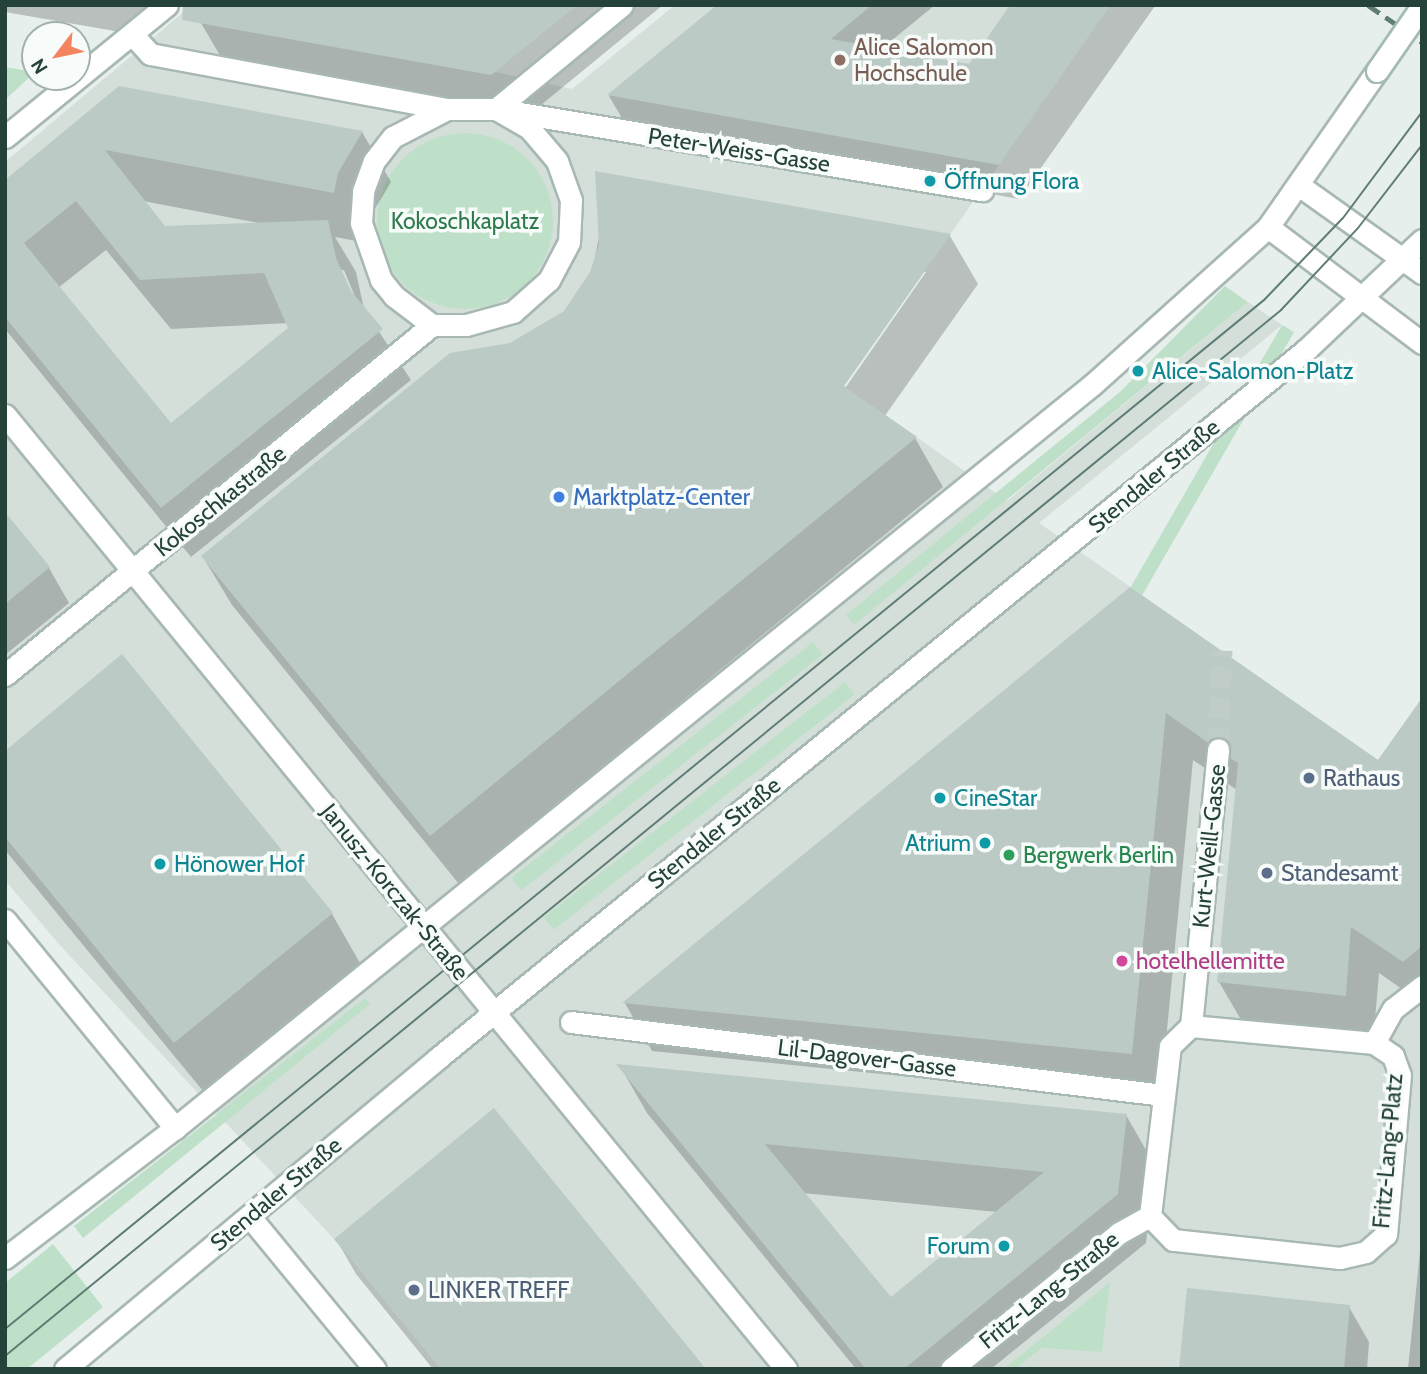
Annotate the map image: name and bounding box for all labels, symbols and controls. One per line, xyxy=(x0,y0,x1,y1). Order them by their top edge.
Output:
north arrow xyxy=(21,21,91,91)
place label: Alice Salomon Hochschule xyxy=(854,33,994,87)
marker: Alice Salomon Hochschule xyxy=(832,52,848,68)
text: N xyxy=(26,55,53,78)
street label: Peter-Weiss-Gasse xyxy=(646,122,832,178)
place label: Öffnung Flora xyxy=(944,167,1079,195)
marker: Öffnung Flora xyxy=(922,173,938,189)
park label: Kokoschkaplatz xyxy=(391,207,539,235)
place label: Alice-Salomon-Platz xyxy=(1152,357,1354,385)
marker: Alice-Salomon-Platz xyxy=(1130,363,1146,379)
street label: Stendaler Straße xyxy=(1083,413,1225,539)
street label: Kokoschkastraße xyxy=(149,440,291,562)
place label: Marktplatz-Center xyxy=(573,483,750,511)
marker: Marktplatz-Center xyxy=(551,489,567,505)
street label: Kurt-Weill-Gasse xyxy=(1187,763,1231,929)
place label: Rathaus xyxy=(1323,764,1400,792)
marker: Rathaus xyxy=(1301,770,1317,786)
street label: Stendaler Straße xyxy=(642,771,786,895)
place label: CineStar xyxy=(954,784,1037,812)
marker: CineStar xyxy=(932,790,948,806)
street label: Janusz-Korczak-Straße xyxy=(315,798,475,986)
place label: Atrium xyxy=(905,829,971,857)
marker: Atrium xyxy=(977,835,993,851)
place label: Bergwerk Berlin xyxy=(1023,841,1174,869)
marker: Bergwerk Berlin xyxy=(1001,847,1017,863)
place label: Hönower Hof xyxy=(174,850,305,878)
marker: Hönower Hof xyxy=(152,856,168,872)
place label: Standesamt xyxy=(1281,859,1399,887)
marker: Standesamt xyxy=(1259,865,1275,881)
place label: hotelhellemitte xyxy=(1136,947,1285,975)
marker: hotelhellemitte xyxy=(1114,953,1130,969)
street label: Lil-Dagover-Gasse xyxy=(776,1033,958,1083)
street label: Fritz-Lang-Platz xyxy=(1367,1072,1409,1230)
street label: Stendaler Straße xyxy=(205,1131,347,1257)
street label: Fritz-Lang-Straße xyxy=(974,1225,1124,1355)
place label: Forum xyxy=(927,1232,990,1260)
marker: Forum xyxy=(996,1238,1012,1254)
place label: LINKER TREFF xyxy=(428,1276,569,1304)
marker: LINKER TREFF xyxy=(406,1282,422,1298)

